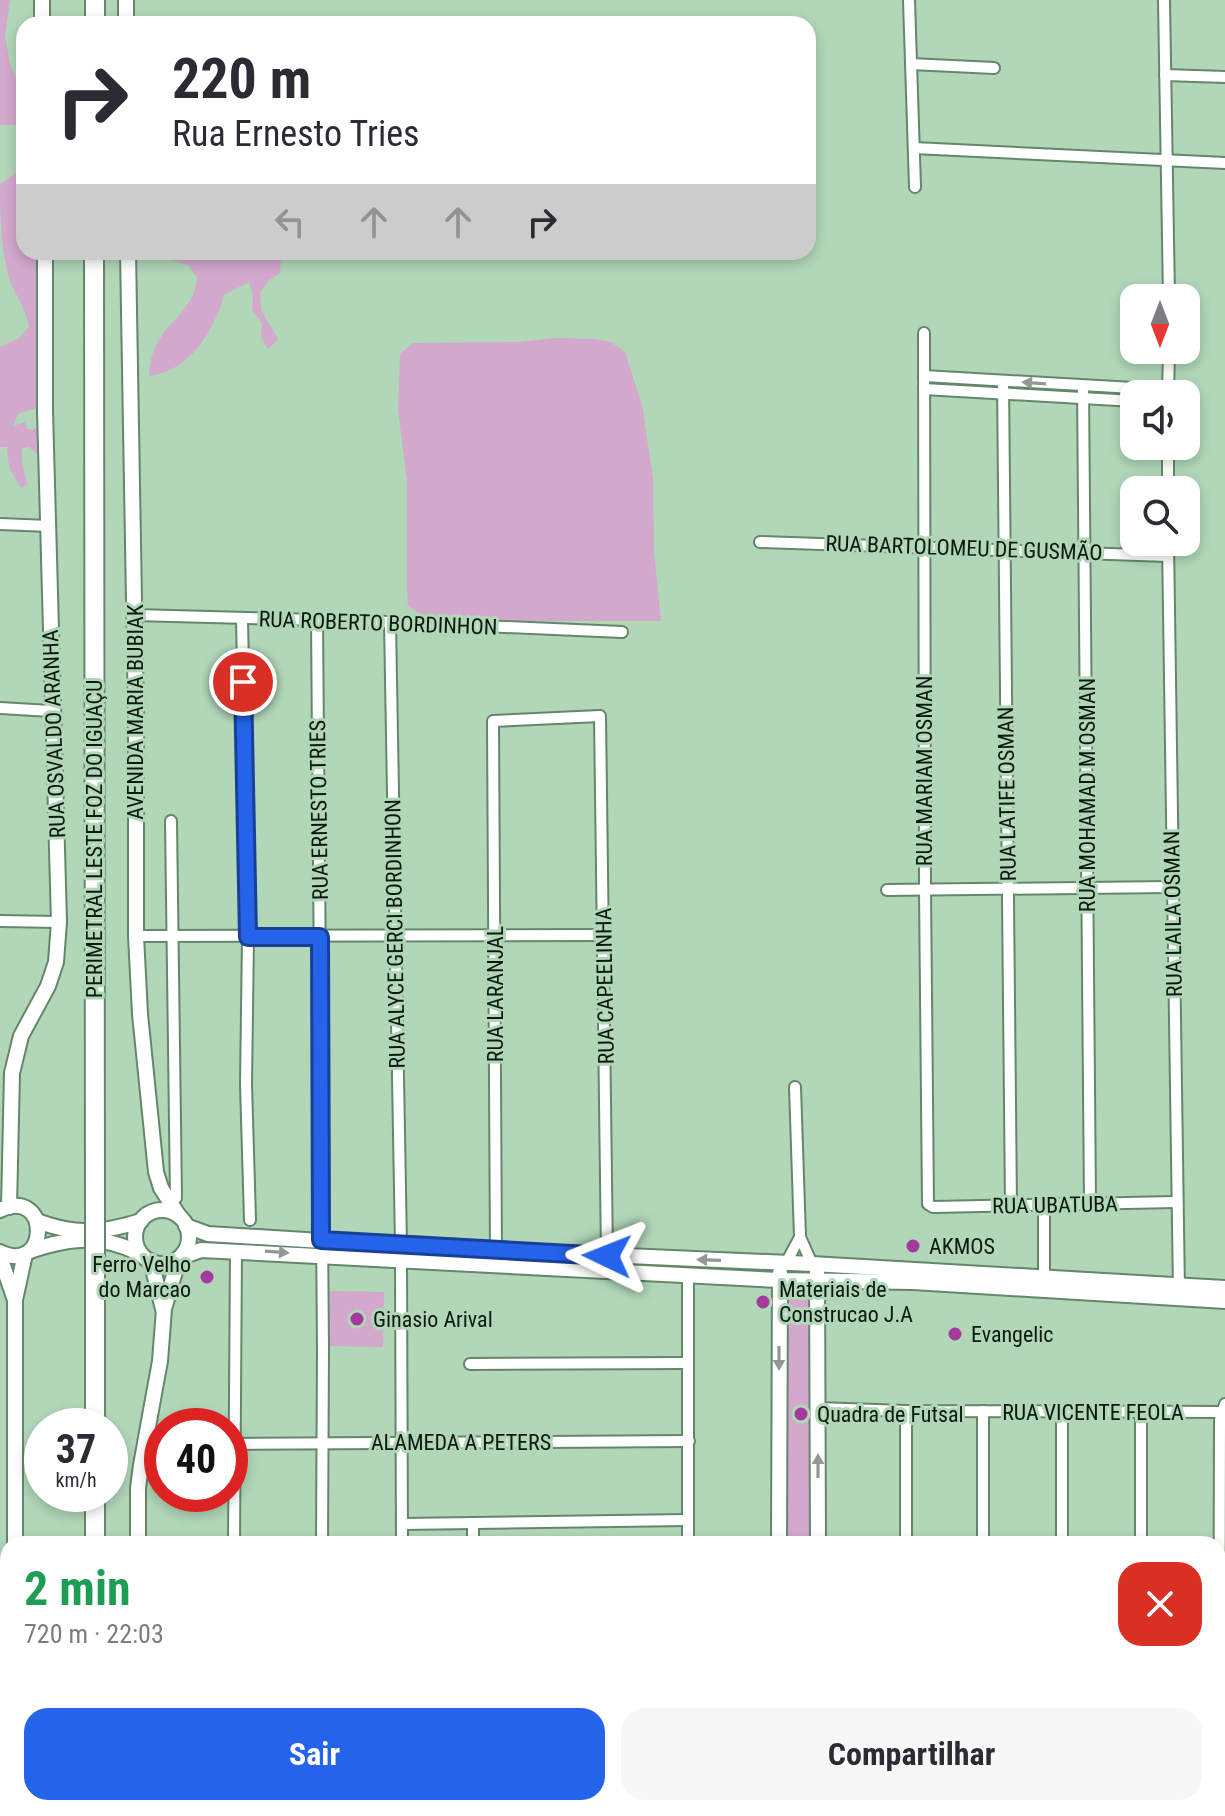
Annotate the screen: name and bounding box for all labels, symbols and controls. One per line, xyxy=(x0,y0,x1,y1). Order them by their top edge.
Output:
text: 220 m xyxy=(172,46,311,112)
icon: right xyxy=(40,48,144,152)
text: Rua Ernesto Tries xyxy=(172,113,419,155)
icon: left xyxy=(268,200,312,244)
icon: ahead xyxy=(352,200,396,244)
icon: ahead xyxy=(436,200,480,244)
icon: right xyxy=(520,200,564,244)
north arrow xyxy=(1120,284,1200,364)
map controls xyxy=(1120,284,1200,556)
one-way arrow xyxy=(1022,376,1047,389)
button: sound xyxy=(1120,380,1200,460)
button: search xyxy=(1120,476,1200,556)
street label: RUA BARTOLOMEU DE GUSMÃO xyxy=(825,531,1103,565)
street label: AVENIDA MARIA BUBIAK xyxy=(123,604,148,820)
street label: RUA ROBERTO BORDINHON xyxy=(258,606,498,640)
street label: RUA OSVALDO ARANHA xyxy=(38,629,70,839)
pin xyxy=(209,648,277,716)
icon: arrive xyxy=(221,660,265,704)
street label: RUA MARIAM OSMAN xyxy=(912,676,937,866)
street label: RUA MOHAMAD M OSMAN xyxy=(1075,678,1100,912)
street label: PERIMETRAL LESTE FOZ DO IGUAÇU xyxy=(82,680,107,998)
street label: RUA LATIFE OSMAN xyxy=(993,706,1021,882)
street label: RUA ERNESTO TRIES xyxy=(305,720,333,900)
street label: RUA ALYCE GERCI BORDINHON xyxy=(380,799,410,1069)
street label: RUA LAILA OSMAN xyxy=(1159,831,1187,997)
street label: RUA CAPEELINHA xyxy=(591,907,619,1065)
street label: RUA LARANJAL xyxy=(483,926,508,1062)
street label: RUA UBATUBA xyxy=(992,1191,1118,1219)
position arrow xyxy=(565,1214,649,1298)
place label: AKMOS xyxy=(929,1234,995,1259)
marker: AKMOS xyxy=(904,1237,922,1255)
one-way arrow xyxy=(265,1246,290,1259)
place label: Ferro Velho do Marcao xyxy=(92,1252,191,1302)
one-way arrow xyxy=(696,1253,721,1266)
marker: Ferro Velho do Marcao xyxy=(198,1268,216,1286)
place label: Materiais de Construcao J.A xyxy=(779,1277,913,1327)
marker: Materiais de Construcao J.A xyxy=(754,1293,772,1311)
place label: Ginasio Arival xyxy=(373,1307,493,1332)
marker: Ginasio Arival xyxy=(348,1310,366,1328)
place label: Evangelic xyxy=(971,1322,1054,1347)
marker: Evangelic xyxy=(946,1325,964,1343)
one-way arrow xyxy=(772,1346,785,1371)
street label: RUA VICENTE FEOLA xyxy=(1002,1400,1184,1425)
place label: Quadra de Futsal xyxy=(817,1402,964,1427)
marker: Quadra de Futsal xyxy=(792,1405,810,1423)
speed limit sign: 40 xyxy=(144,1408,248,1512)
text: 37 xyxy=(56,1426,96,1473)
street label: ALAMEDA A PETERS xyxy=(371,1430,551,1455)
one-way arrow xyxy=(811,1453,824,1478)
text: km/h xyxy=(55,1468,97,1492)
text: 2 min xyxy=(24,1560,131,1617)
button: close xyxy=(1118,1562,1202,1646)
text: 720 m · 22:03 xyxy=(24,1619,164,1649)
button: Sair xyxy=(24,1708,605,1800)
button: Compartilhar xyxy=(621,1708,1202,1800)

